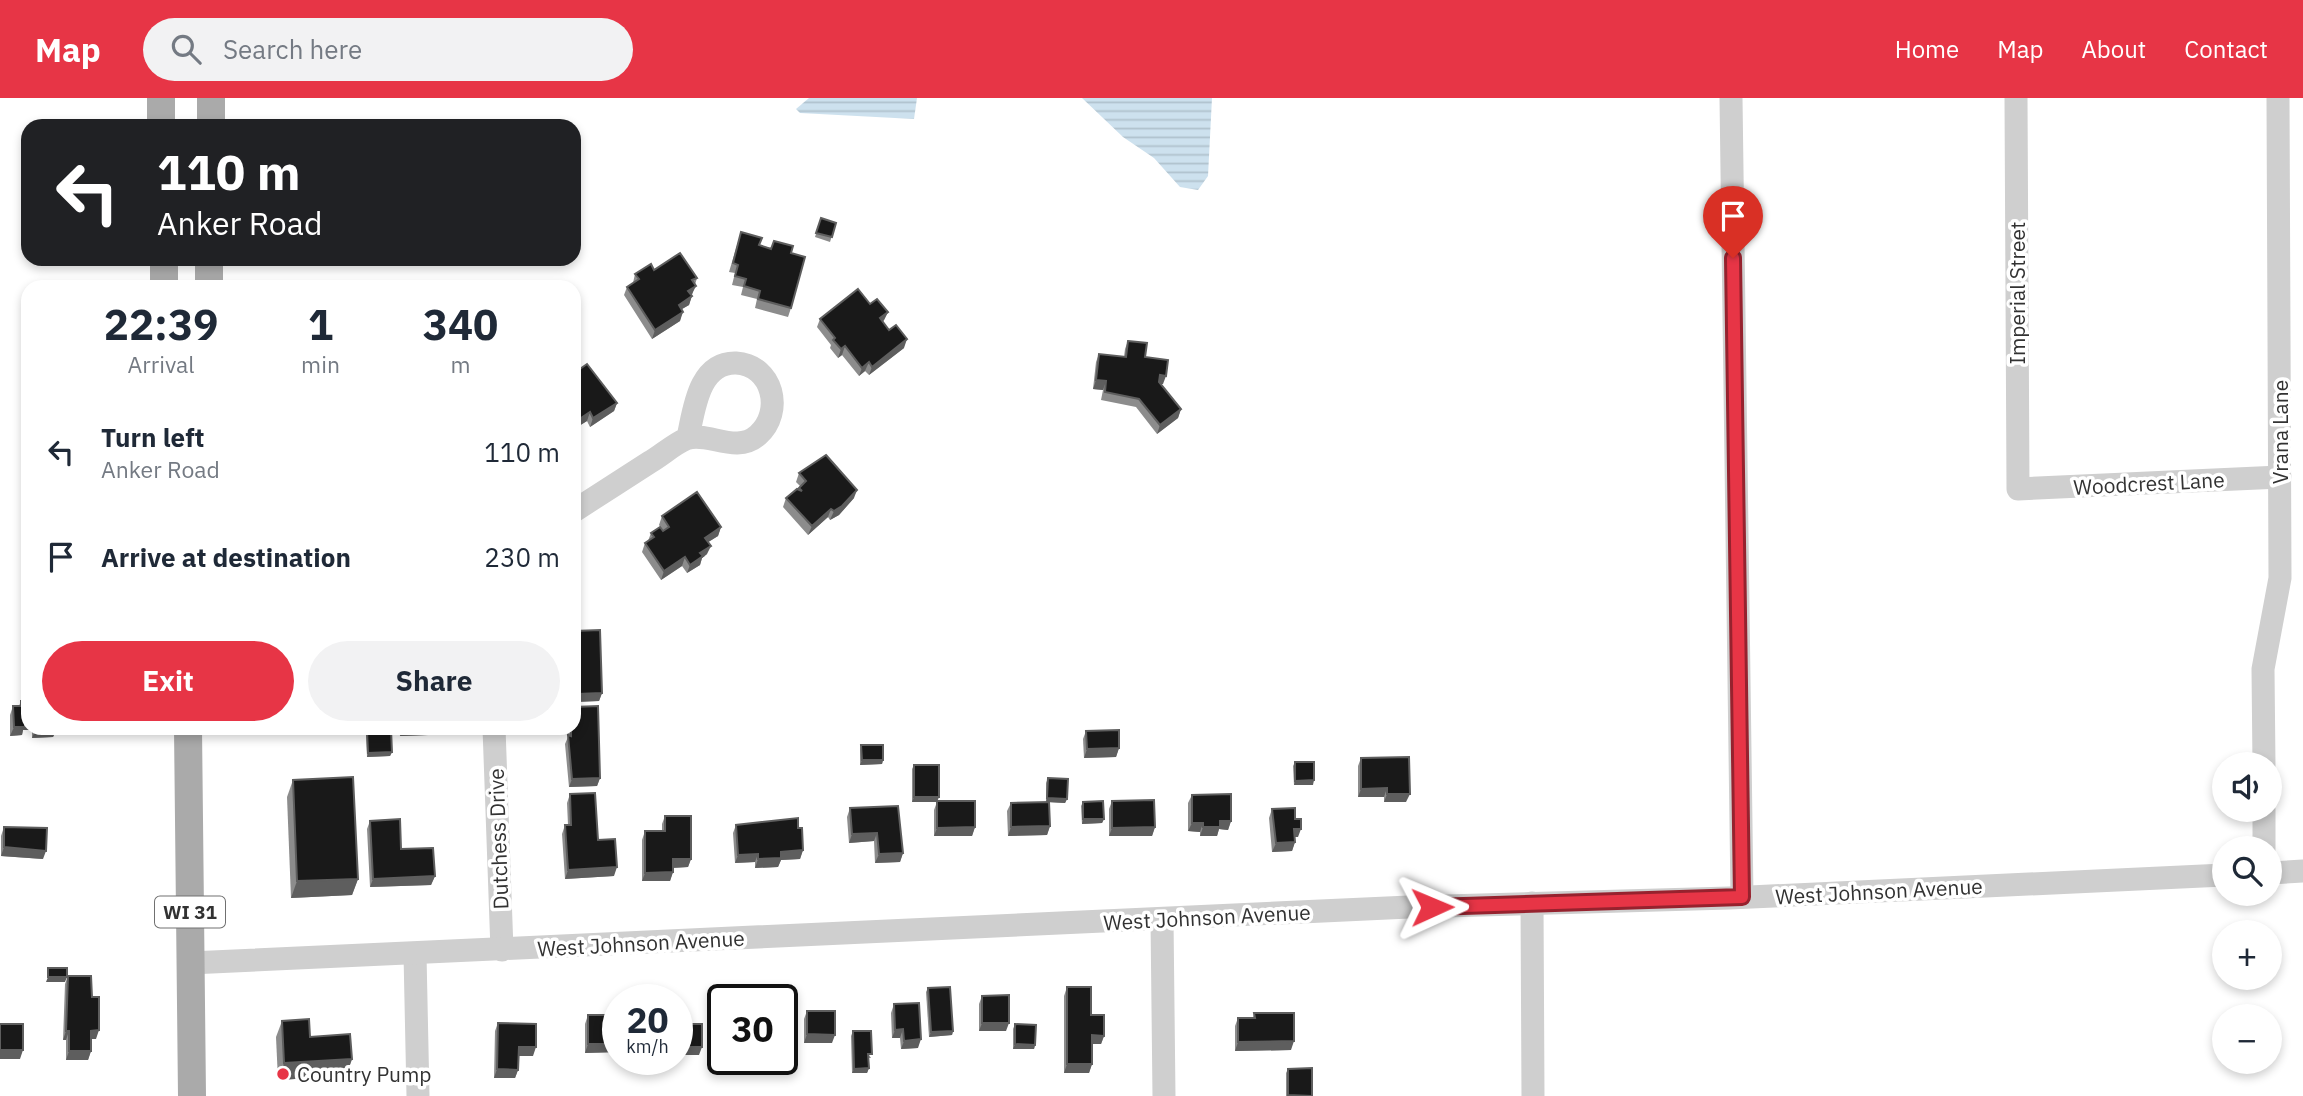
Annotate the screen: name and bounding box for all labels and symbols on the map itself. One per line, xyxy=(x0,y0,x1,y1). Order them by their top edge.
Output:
pin xyxy=(1703,186,1763,258)
street label: Imperial Street xyxy=(2003,222,2031,364)
street label: Vrana Lane xyxy=(2266,380,2294,484)
street label: Woodcrest Lane xyxy=(2073,465,2225,501)
street label: Dutchess Drive xyxy=(482,768,514,910)
position arrow xyxy=(1395,870,1469,944)
street label: West Johnson Avenue xyxy=(1775,872,1983,910)
road number: WI 31 xyxy=(155,897,225,928)
street label: West Johnson Avenue xyxy=(1103,898,1311,936)
street label: West Johnson Avenue xyxy=(537,924,745,962)
speed limit sign: 30 xyxy=(707,984,798,1075)
place label: Country Pump xyxy=(297,1060,432,1088)
marker: Country Pump xyxy=(275,1066,291,1082)

